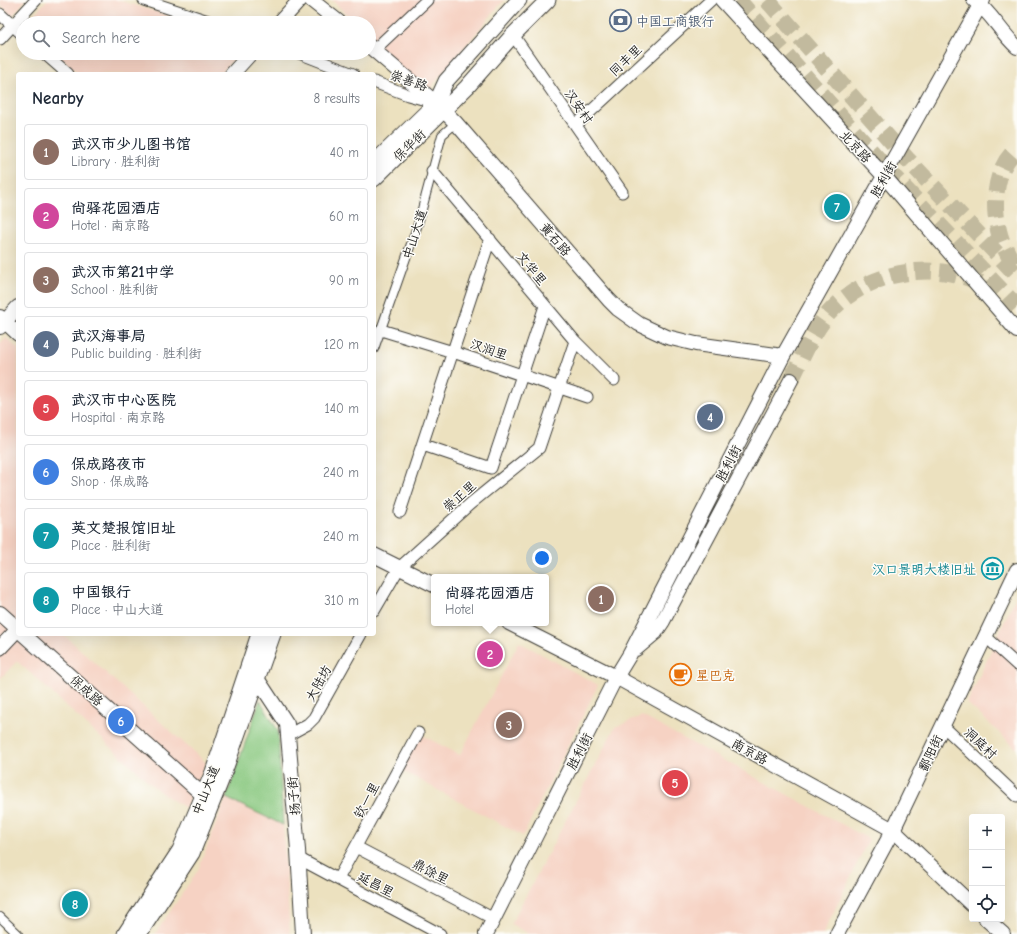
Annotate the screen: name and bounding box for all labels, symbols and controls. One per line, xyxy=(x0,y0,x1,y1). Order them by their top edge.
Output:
bank icon: 中国工商银行 xyxy=(607,8,633,34)
place label: 中国工商银行 xyxy=(636,14,714,29)
search box xyxy=(16,16,376,60)
icon: search xyxy=(30,27,52,49)
text: Search here xyxy=(62,29,140,47)
street label: 同丰里 xyxy=(606,42,645,79)
street label: 崇善路 xyxy=(388,67,430,94)
street label: 汉安村 xyxy=(561,86,596,127)
text: Nearby xyxy=(32,89,83,108)
text: 8 results xyxy=(314,91,360,106)
street label: 保华街 xyxy=(390,126,429,164)
street label: 北京路 xyxy=(837,127,874,166)
text: 武汉市少儿图书馆 xyxy=(71,135,191,153)
text: 1 xyxy=(43,145,49,160)
text: 40 m xyxy=(330,145,359,160)
text: Library · 胜利街 xyxy=(71,154,160,169)
street label: 胜利街 xyxy=(867,159,899,200)
pin: 7 xyxy=(824,192,850,222)
text: 尚驿花园酒店 xyxy=(71,199,161,217)
street label: 中山大道 xyxy=(399,207,430,261)
text: 2 xyxy=(43,209,49,224)
text: 60 m xyxy=(329,209,359,224)
text: Hotel · 南京路 xyxy=(71,218,150,233)
street label: 黄石路 xyxy=(537,220,574,259)
street label: 文华里 xyxy=(514,248,550,288)
text: 武汉市第21中学 xyxy=(71,263,174,281)
text: 3 xyxy=(43,273,49,288)
text: 90 m xyxy=(329,273,359,288)
text: School · 胜利街 xyxy=(71,282,158,297)
text: 武汉海事局 xyxy=(71,327,146,345)
street label: 汉润里 xyxy=(468,336,510,363)
text: 4 xyxy=(43,337,49,352)
text: 120 m xyxy=(324,337,359,352)
text: Public building · 胜利街 xyxy=(71,346,202,361)
text: 武汉市中心医院 xyxy=(71,391,176,409)
text: 5 xyxy=(43,401,49,416)
text: 140 m xyxy=(325,401,359,416)
pin: 4 xyxy=(697,402,723,432)
text: Hospital · 南京路 xyxy=(71,410,165,425)
street label: 胜利街 xyxy=(713,442,744,484)
text: 保成路夜市 xyxy=(71,455,146,473)
text: 6 xyxy=(43,465,49,480)
text: 240 m xyxy=(323,465,359,480)
text: Shop · 保成路 xyxy=(71,474,149,489)
street label: 崇正里 xyxy=(440,478,479,515)
text: 英文楚报馆旧址 xyxy=(71,519,176,537)
text: 7 xyxy=(43,529,49,544)
text: 240 m xyxy=(323,529,359,544)
text: Place · 胜利街 xyxy=(71,538,151,553)
your location xyxy=(532,548,552,568)
museum icon: 汉口景明大楼旧址 xyxy=(979,556,1005,582)
place label: 汉口景明大楼旧址 xyxy=(872,562,976,577)
popup xyxy=(431,574,549,626)
text: 中国银行 xyxy=(71,583,131,601)
text: 尚驿花园酒店 xyxy=(445,584,535,602)
pin: 1 xyxy=(588,584,614,614)
text: 8 xyxy=(43,593,49,608)
text: 310 m xyxy=(324,593,359,608)
text: Place · 中山大道 xyxy=(71,602,164,617)
text: Hotel xyxy=(445,602,474,617)
pin: 2 xyxy=(477,639,503,669)
cafe icon: 星巴克 xyxy=(668,662,694,688)
street label: 大陆坊 xyxy=(302,663,334,704)
place label: 星巴克 xyxy=(696,668,735,683)
street label: 保成路 xyxy=(67,672,106,709)
pin: 6 xyxy=(108,706,134,736)
pin: 3 xyxy=(496,710,522,740)
street label: 洞庭村 xyxy=(961,725,1000,762)
street label: 胜利街 xyxy=(564,730,595,772)
street label: 鄱阳街 xyxy=(915,732,945,774)
street label: 南京路 xyxy=(729,735,770,767)
street label: 中山大道 xyxy=(189,763,222,817)
pin: 5 xyxy=(662,768,688,798)
street label: 扬子街 xyxy=(284,776,303,816)
street label: 钦一里 xyxy=(350,780,382,821)
map controls xyxy=(969,814,1005,922)
button: + xyxy=(969,814,1005,850)
button: − xyxy=(969,850,1005,886)
street label: 鼎馀里 xyxy=(410,856,452,887)
street label: 延昌里 xyxy=(355,869,397,900)
button: locate xyxy=(969,886,1005,922)
pin: 8 xyxy=(62,889,88,919)

